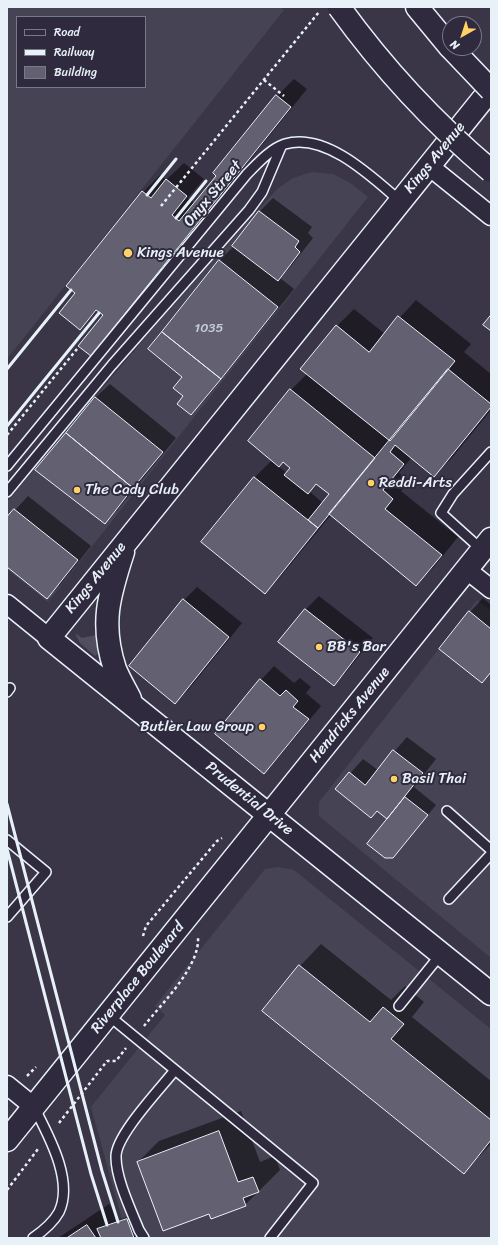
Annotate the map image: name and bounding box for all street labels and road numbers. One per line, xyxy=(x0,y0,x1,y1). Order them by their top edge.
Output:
street label: Kings Avenue xyxy=(401,119,469,197)
street label: Onyx Street xyxy=(180,157,246,231)
street label: Kings Avenue xyxy=(62,539,130,617)
street label: Hendricks Avenue xyxy=(306,663,394,767)
street label: Prudential Drive xyxy=(202,758,296,840)
street label: Riverplace Boulevard xyxy=(88,919,188,1037)

